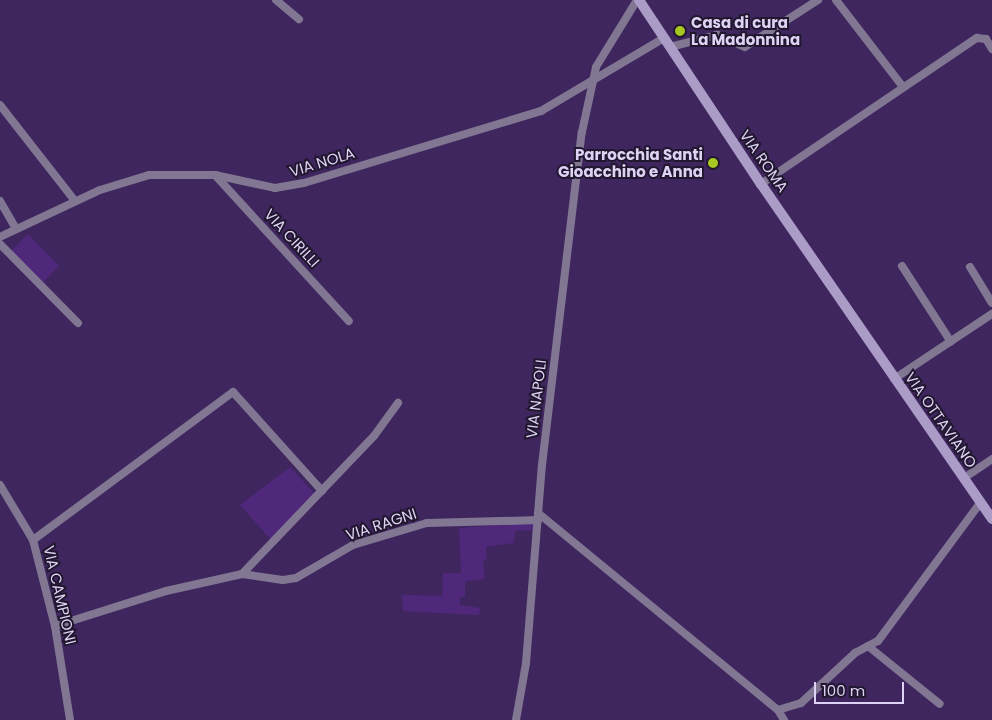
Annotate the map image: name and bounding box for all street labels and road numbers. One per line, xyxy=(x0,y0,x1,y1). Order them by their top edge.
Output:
street label: VIA ROMA xyxy=(736,126,792,196)
street label: VIA NOLA xyxy=(287,144,357,180)
street label: VIA CIRILLI xyxy=(261,205,323,271)
street label: VIA NAPOLI xyxy=(522,359,550,439)
street label: VIA OTTAVIANO xyxy=(901,369,981,471)
street label: VIA RAGNI xyxy=(343,504,419,544)
street label: VIA CAMPIONI xyxy=(40,544,80,646)

